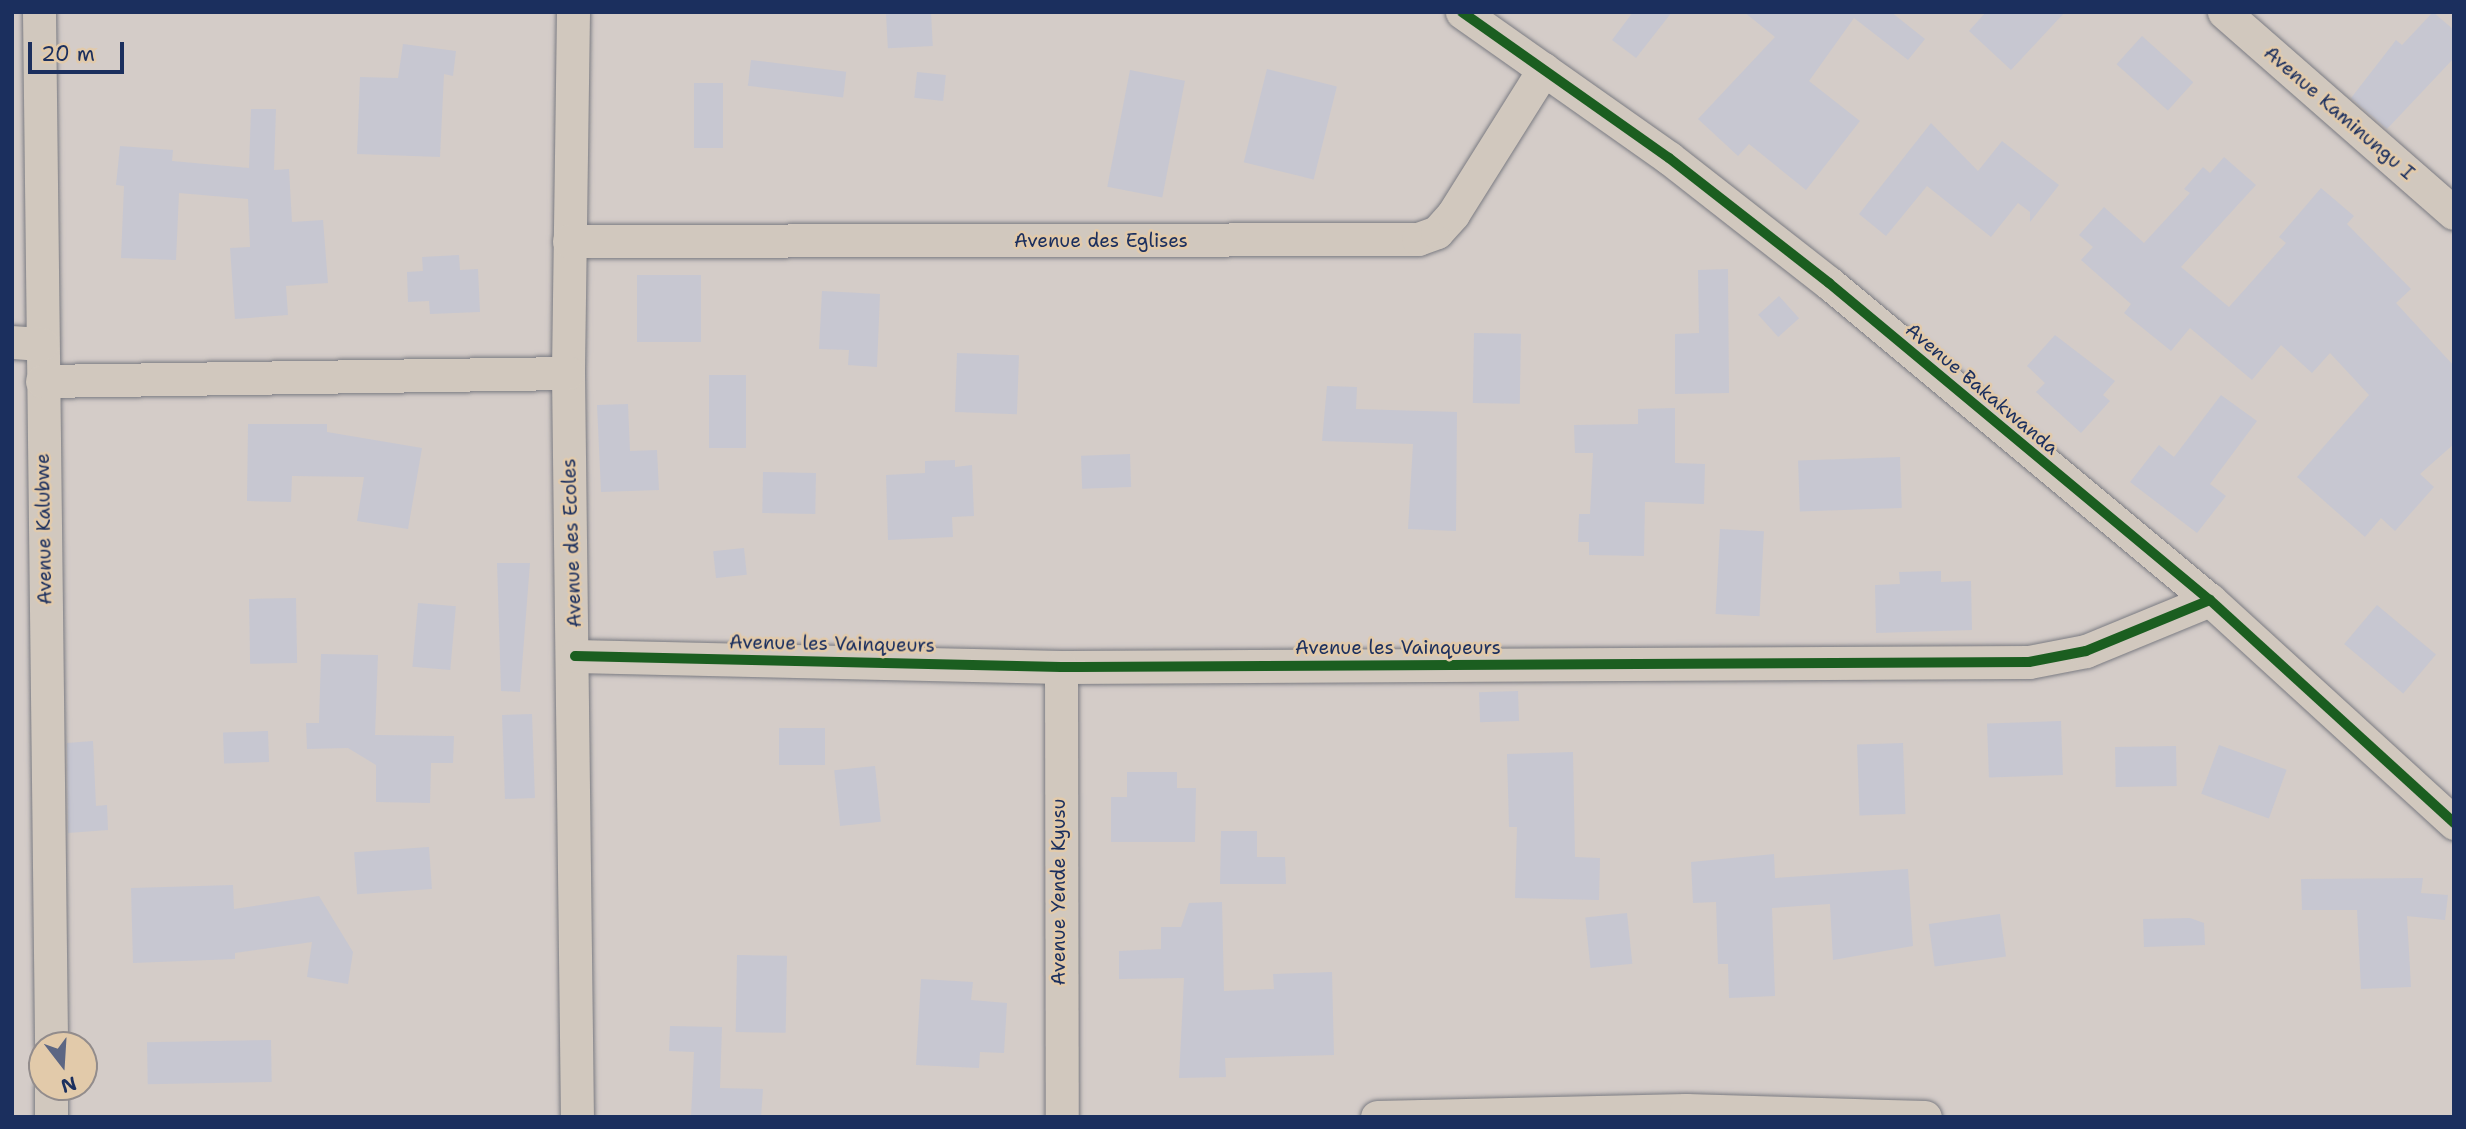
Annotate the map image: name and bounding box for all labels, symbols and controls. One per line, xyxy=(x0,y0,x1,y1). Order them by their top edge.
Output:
scale bar xyxy=(32,28,128,72)
text: 20 m xyxy=(41,40,95,68)
street label: Avenue Kaminungu I xyxy=(2259,42,2419,184)
street label: Avenue des Eglises xyxy=(1014,230,1188,252)
street label: Avenue Bakakwanda xyxy=(1901,318,2063,460)
street label: Avenue Kalubwe xyxy=(31,453,57,605)
street label: Avenue des Ecoles xyxy=(558,458,586,628)
street label: Avenue les Vainqueurs xyxy=(729,631,935,657)
street label: Avenue les Vainqueurs xyxy=(1295,637,1501,659)
street label: Avenue Yende Kyusu xyxy=(1048,798,1070,986)
north arrow xyxy=(28,1031,98,1101)
text: N xyxy=(58,1070,80,1099)

